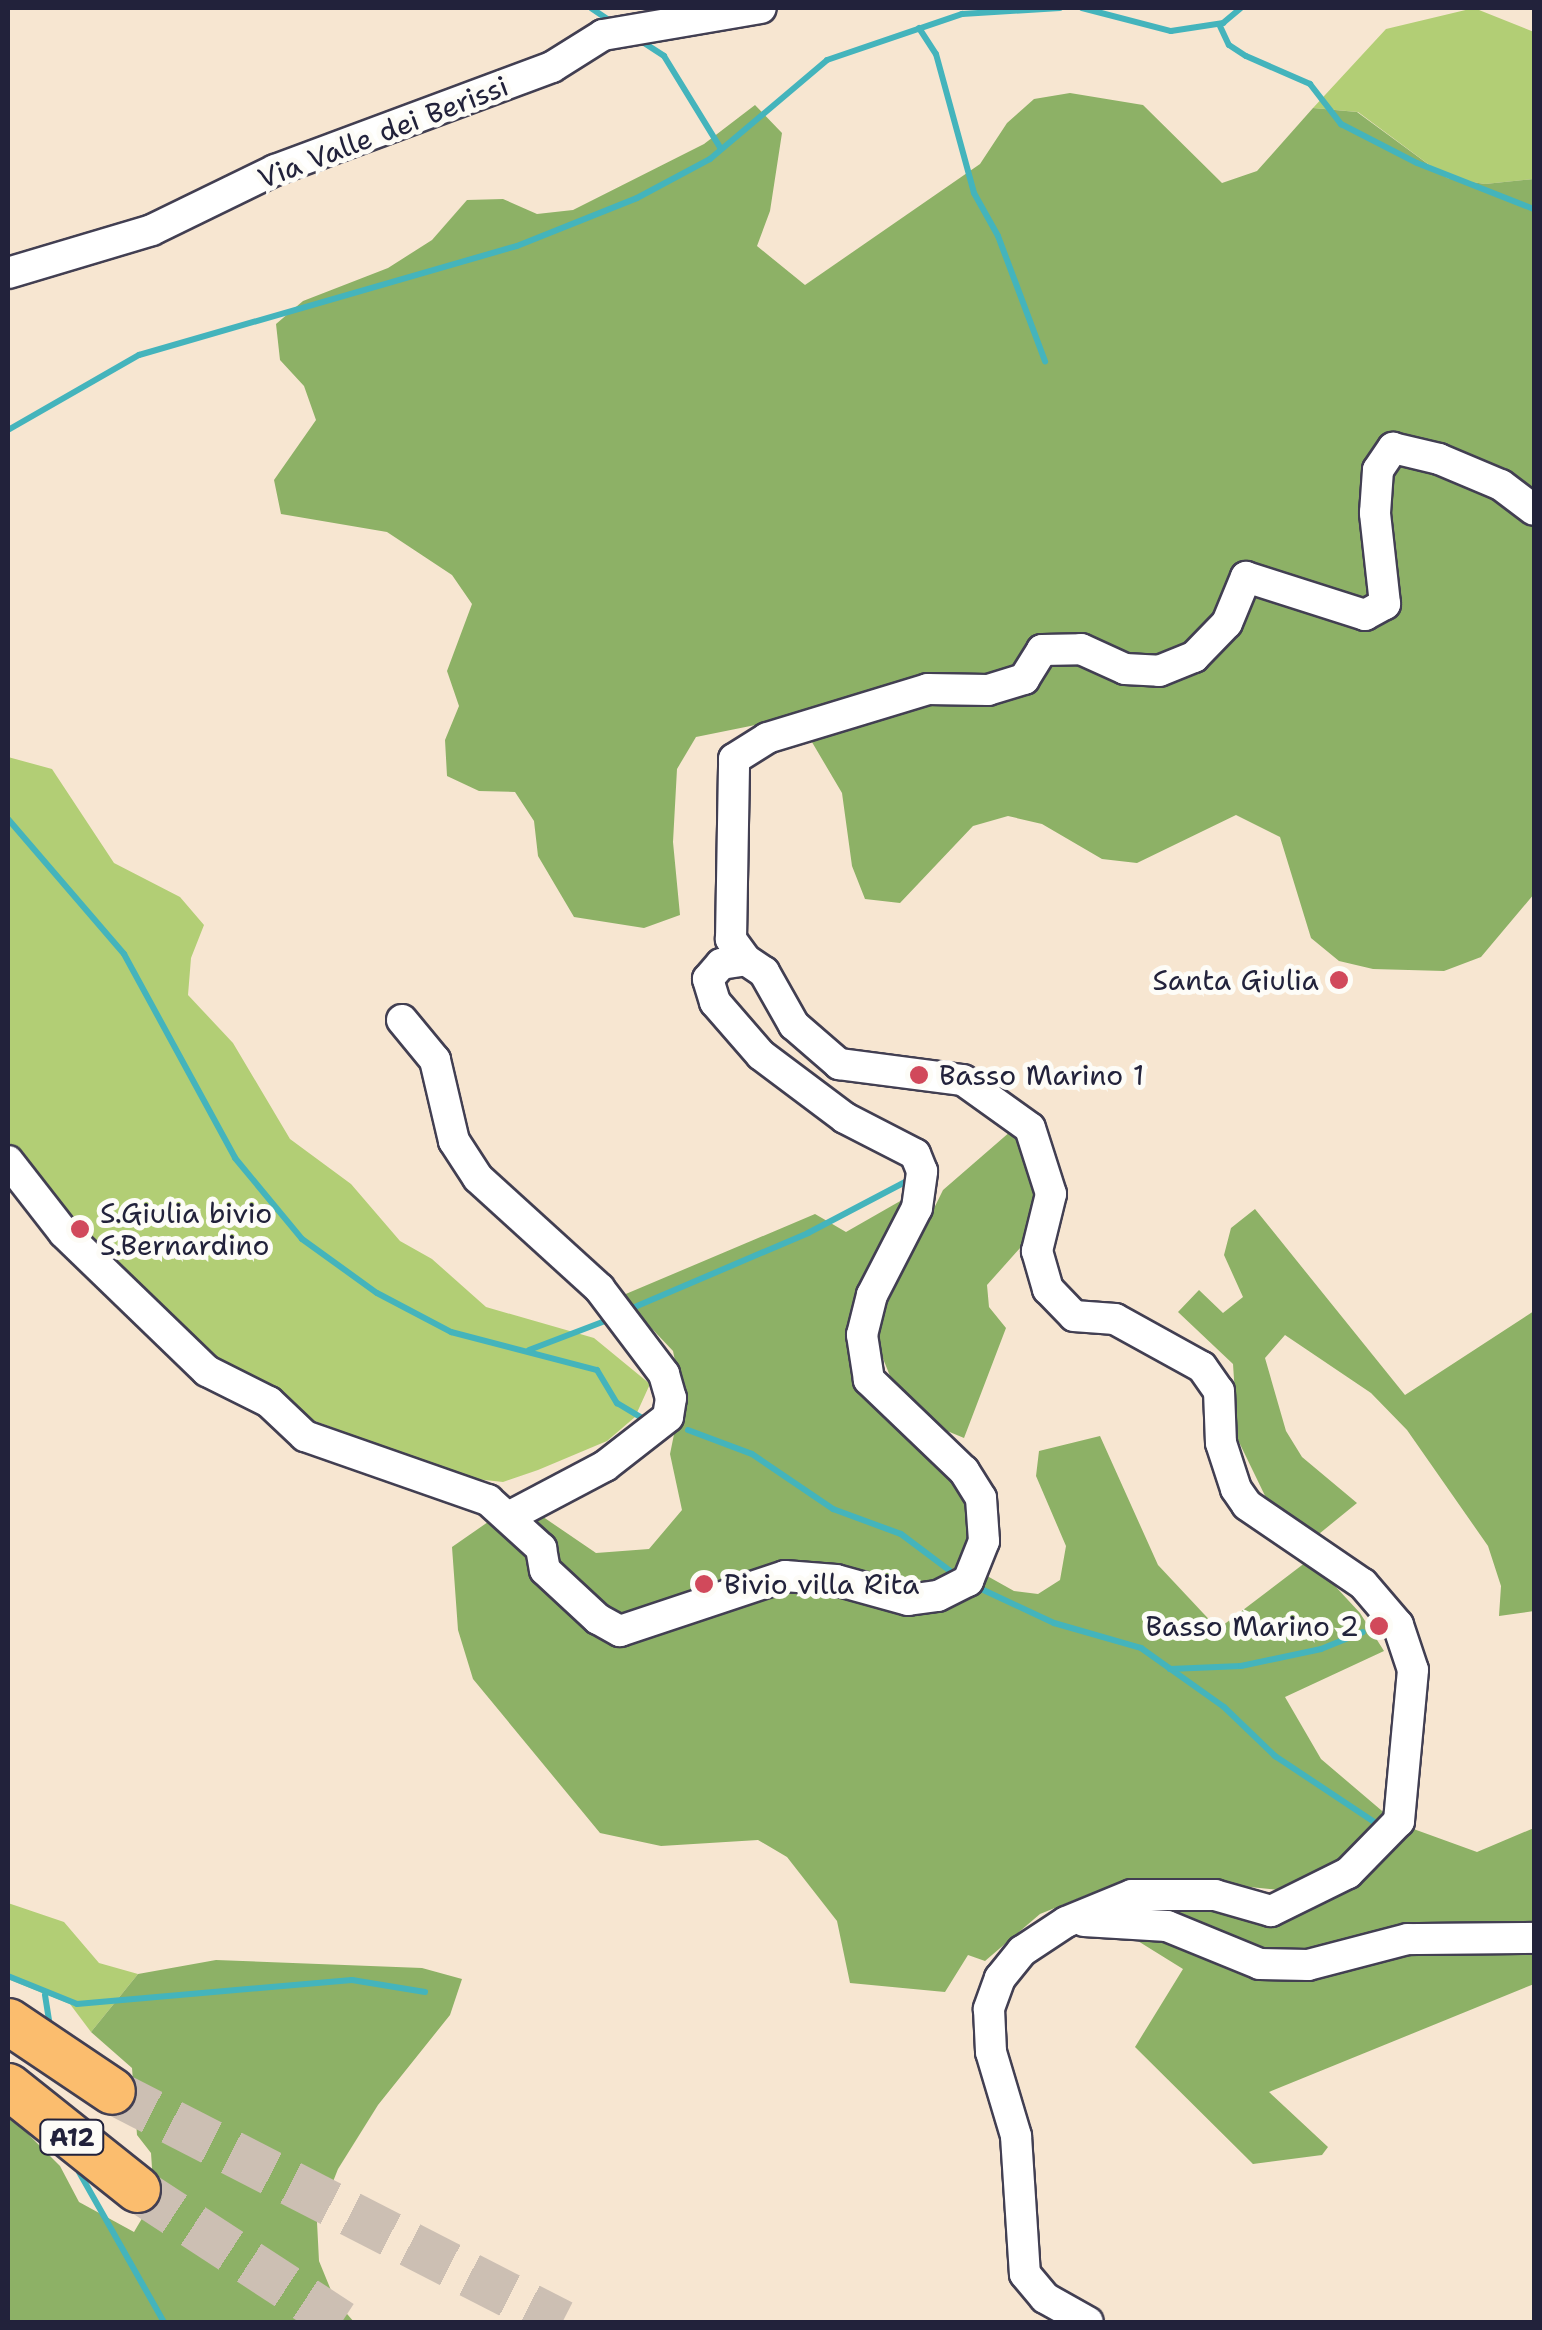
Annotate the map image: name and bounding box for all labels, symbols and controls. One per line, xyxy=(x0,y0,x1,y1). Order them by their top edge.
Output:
street label: Via Valle dei Berissi xyxy=(253,69,513,195)
place label: Santa Giulia xyxy=(1153,963,1319,997)
marker: Santa Giulia xyxy=(1328,969,1350,991)
place label: Basso Marino 1 xyxy=(939,1058,1145,1092)
marker: Basso Marino 1 xyxy=(908,1064,930,1086)
place label: S.Giulia bivio S.Bernardino xyxy=(100,1196,272,1262)
marker: S.Giulia bivio S.Bernardino xyxy=(69,1218,91,1240)
place label: Bivio villa Rita xyxy=(724,1567,919,1601)
marker: Bivio villa Rita xyxy=(693,1573,715,1595)
place label: Basso Marino 2 xyxy=(1146,1609,1359,1643)
marker: Basso Marino 2 xyxy=(1368,1615,1390,1637)
road number: A12 xyxy=(37,2117,107,2157)

